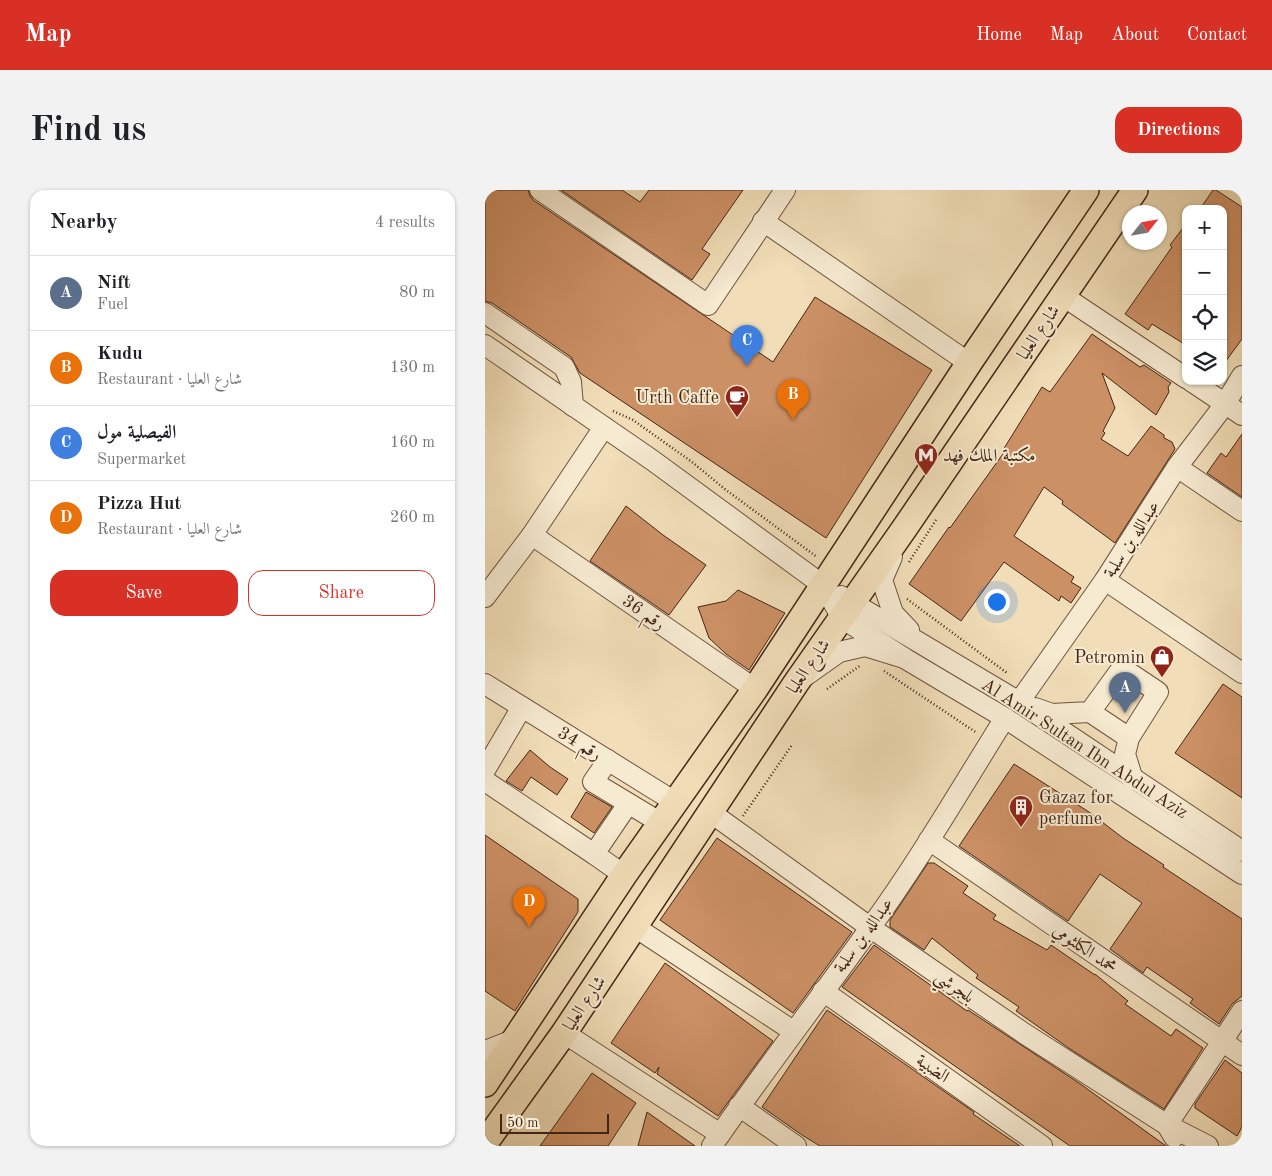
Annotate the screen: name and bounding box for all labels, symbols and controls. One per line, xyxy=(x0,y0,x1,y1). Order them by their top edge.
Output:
text: Map xyxy=(25,23,72,47)
text: Home xyxy=(976,26,1022,44)
text: Map xyxy=(1050,26,1083,44)
text: About xyxy=(1111,26,1159,44)
text: Contact xyxy=(1187,26,1247,44)
button: Directions xyxy=(1115,107,1242,153)
text: Find us xyxy=(30,113,146,148)
north arrow xyxy=(1122,205,1167,250)
map controls xyxy=(1182,205,1227,385)
button: + xyxy=(1182,205,1227,250)
text: Nearby xyxy=(50,212,118,233)
text: 4 results xyxy=(375,215,435,231)
button: − xyxy=(1182,250,1227,295)
text: Nift xyxy=(97,274,131,293)
text: A xyxy=(60,285,72,301)
text: 80 m xyxy=(399,285,435,301)
button: locate xyxy=(1182,295,1227,340)
text: Fuel xyxy=(97,297,128,313)
street label: شارع العليا xyxy=(1014,302,1068,366)
pin: C xyxy=(731,325,763,366)
button: layers xyxy=(1182,340,1227,385)
text: Kudu xyxy=(97,345,143,364)
text: B xyxy=(60,360,72,376)
text: 130 m xyxy=(390,360,435,376)
text: Restaurant · شارع العليا xyxy=(97,372,242,388)
pin: B xyxy=(777,379,809,420)
cafe icon: Urth Caffe xyxy=(724,384,750,418)
place label: Urth Caffe xyxy=(635,389,719,407)
text: الفيصلية مول xyxy=(97,424,176,443)
text: C xyxy=(61,435,71,451)
text: 160 m xyxy=(390,435,435,451)
metro station icon: مكتبة الملك فهد xyxy=(913,442,939,476)
place label: مكتبة الملك فهد xyxy=(943,446,1036,466)
text: Supermarket xyxy=(97,452,186,468)
text: Pizza Hut xyxy=(97,495,181,514)
street label: عبدالله بن سلمة xyxy=(1100,498,1164,582)
text: D xyxy=(60,510,72,526)
text: 260 m xyxy=(390,510,435,526)
text: Restaurant · شارع العليا xyxy=(97,522,242,538)
button: Save xyxy=(50,570,238,616)
button: Share xyxy=(248,570,435,616)
your location xyxy=(984,589,1010,615)
street label: رقم 36 xyxy=(615,592,668,640)
street label: شارع العليا xyxy=(784,636,838,700)
shop icon: Petromin xyxy=(1149,644,1175,678)
place label: Petromin xyxy=(1074,649,1145,667)
pin: A xyxy=(1109,672,1141,713)
street label: Al Amir Sultan Ibn Abdul Aziz xyxy=(978,673,1192,823)
street label: رقم 34 xyxy=(551,724,605,770)
place label: Gazaz for perfume xyxy=(1039,789,1113,828)
building icon: Gazaz for perfume xyxy=(1008,794,1034,828)
pin: D xyxy=(513,886,545,927)
street label: عبدالله بن سلمة xyxy=(831,895,898,977)
street label: محمد الكلثومي xyxy=(1046,920,1120,981)
street label: بلجرشي xyxy=(927,967,977,1012)
street label: شارع العليا xyxy=(560,973,614,1037)
street label: الضبية xyxy=(912,1051,952,1087)
scale bar xyxy=(500,1111,609,1134)
text: 50 m xyxy=(507,1116,538,1130)

